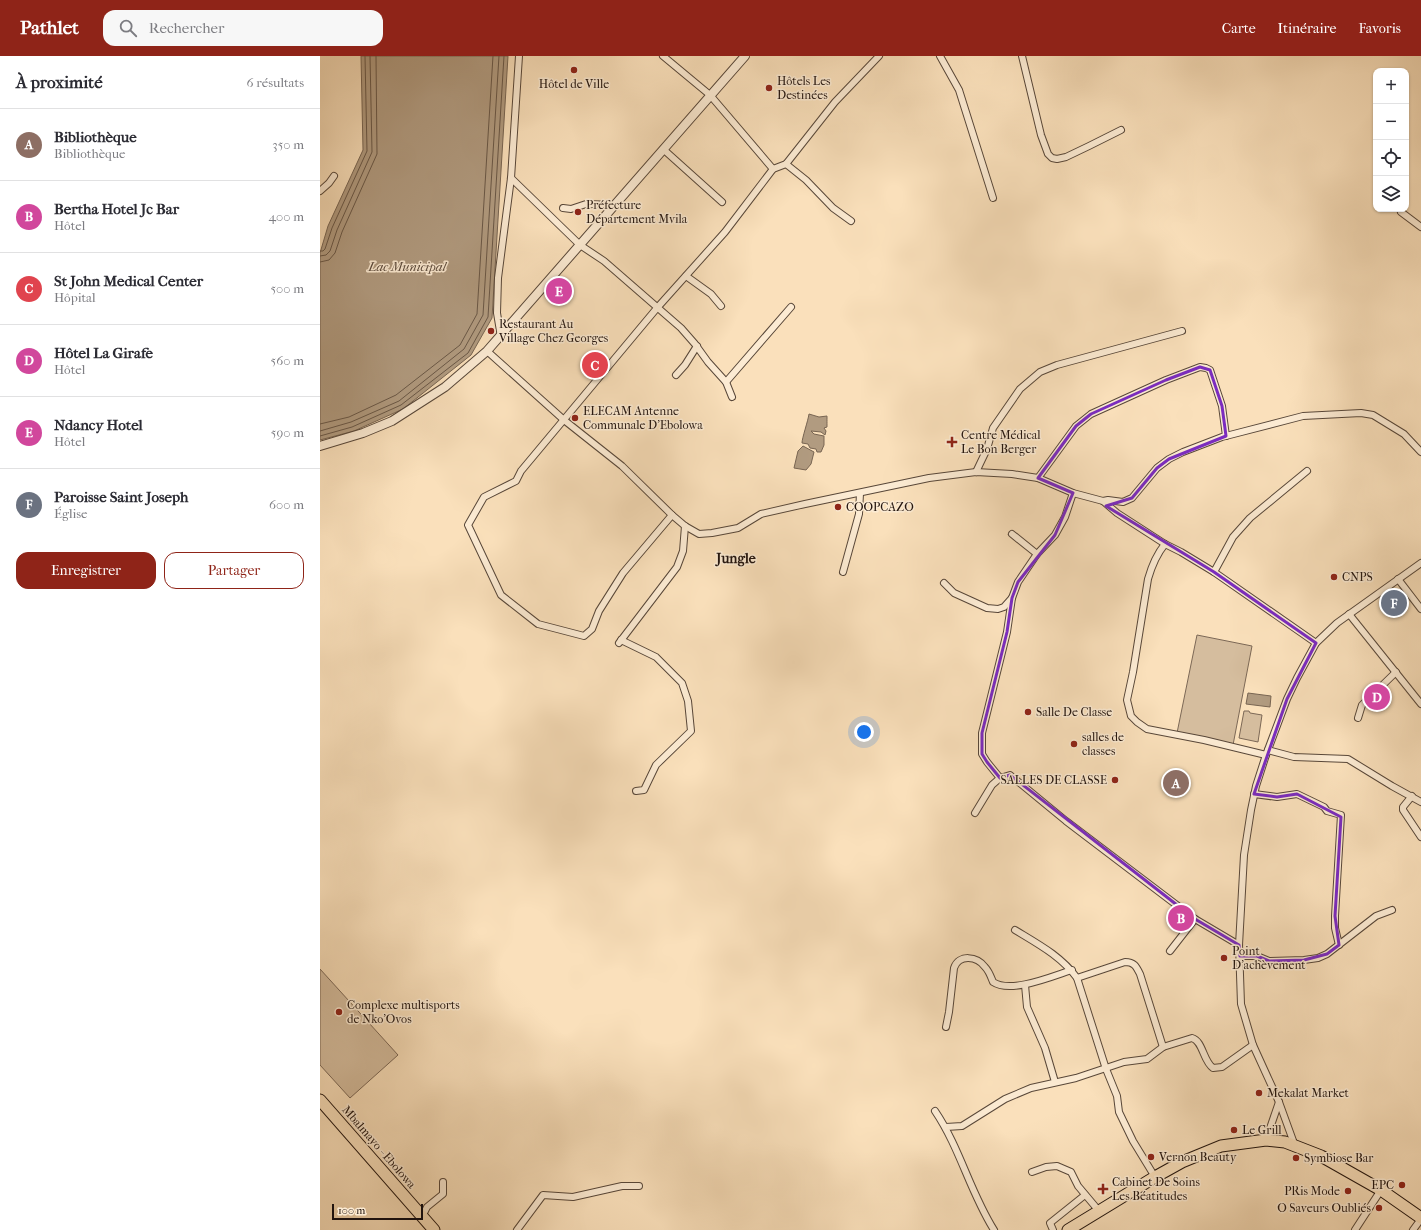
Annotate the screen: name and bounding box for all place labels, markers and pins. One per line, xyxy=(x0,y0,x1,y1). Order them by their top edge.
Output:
marker: Hôtel de Ville xyxy=(569,65,579,75)
place label: Hôtels Les Destinées xyxy=(777,74,831,102)
place label: Hôtel de Ville xyxy=(539,77,609,91)
marker: Hôtels Les Destinées xyxy=(764,83,774,93)
place label: Préfecture Département Mvila xyxy=(586,198,688,226)
marker: Préfecture Département Mvila xyxy=(573,207,583,217)
pin: E xyxy=(546,276,572,306)
place label: Restaurant Au Village Chez Georges xyxy=(498,317,609,345)
marker: Restaurant Au Village Chez Georges xyxy=(486,326,496,336)
pin: C xyxy=(582,350,608,380)
place label: ELECAM Antenne Communale D’Ebolowa xyxy=(583,404,703,432)
marker: ELECAM Antenne Communale D’Ebolowa xyxy=(570,413,580,423)
place label: Centre Médical Le Bon Berger xyxy=(961,428,1041,456)
marker: Centre Médical Le Bon Berger xyxy=(946,436,958,448)
place label: COOPCAZO xyxy=(846,500,914,514)
marker: COOPCAZO xyxy=(833,502,843,512)
place label: CNPS xyxy=(1342,570,1373,584)
marker: CNPS xyxy=(1329,572,1339,582)
pin: F xyxy=(1381,588,1407,618)
pin: D xyxy=(1364,682,1390,712)
place label: Salle De Classe xyxy=(1036,705,1112,719)
marker: Salle De Classe xyxy=(1023,707,1033,717)
place label: salles de classes xyxy=(1082,730,1124,758)
marker: salles de classes xyxy=(1069,739,1079,749)
pin: A xyxy=(1163,768,1189,798)
place label: SALLES DE CLASSE xyxy=(1001,773,1107,787)
marker: SALLES DE CLASSE xyxy=(1110,775,1120,785)
pin: B xyxy=(1168,903,1194,933)
place label: Point D’achèvement xyxy=(1232,944,1306,972)
marker: Point D’achèvement xyxy=(1219,953,1229,963)
place label: Complexe multisports de Nko'Ovos xyxy=(347,998,460,1026)
marker: Complexe multisports de Nko'Ovos xyxy=(334,1007,344,1017)
place label: Mekalat Market xyxy=(1267,1086,1350,1100)
marker: Mekalat Market xyxy=(1254,1088,1264,1098)
place label: Le Grill xyxy=(1242,1123,1282,1137)
marker: Le Grill xyxy=(1229,1125,1239,1135)
place label: Vernon Beauty xyxy=(1158,1150,1237,1164)
place label: Symbiose Bar xyxy=(1304,1151,1374,1165)
marker: Vernon Beauty xyxy=(1146,1152,1156,1162)
marker: Symbiose Bar xyxy=(1291,1153,1301,1163)
place label: Cabinet De Soins Les Béatitudes xyxy=(1112,1175,1200,1203)
place label: EPC xyxy=(1371,1178,1394,1192)
marker: EPC xyxy=(1397,1180,1407,1190)
marker: Cabinet De Soins Les Béatitudes xyxy=(1097,1183,1109,1195)
place label: PRis Mode xyxy=(1284,1184,1340,1198)
marker: PRis Mode xyxy=(1343,1186,1353,1196)
place label: O Saveurs Oubliés xyxy=(1277,1201,1372,1215)
marker: O Saveurs Oubliés xyxy=(1374,1203,1384,1213)

